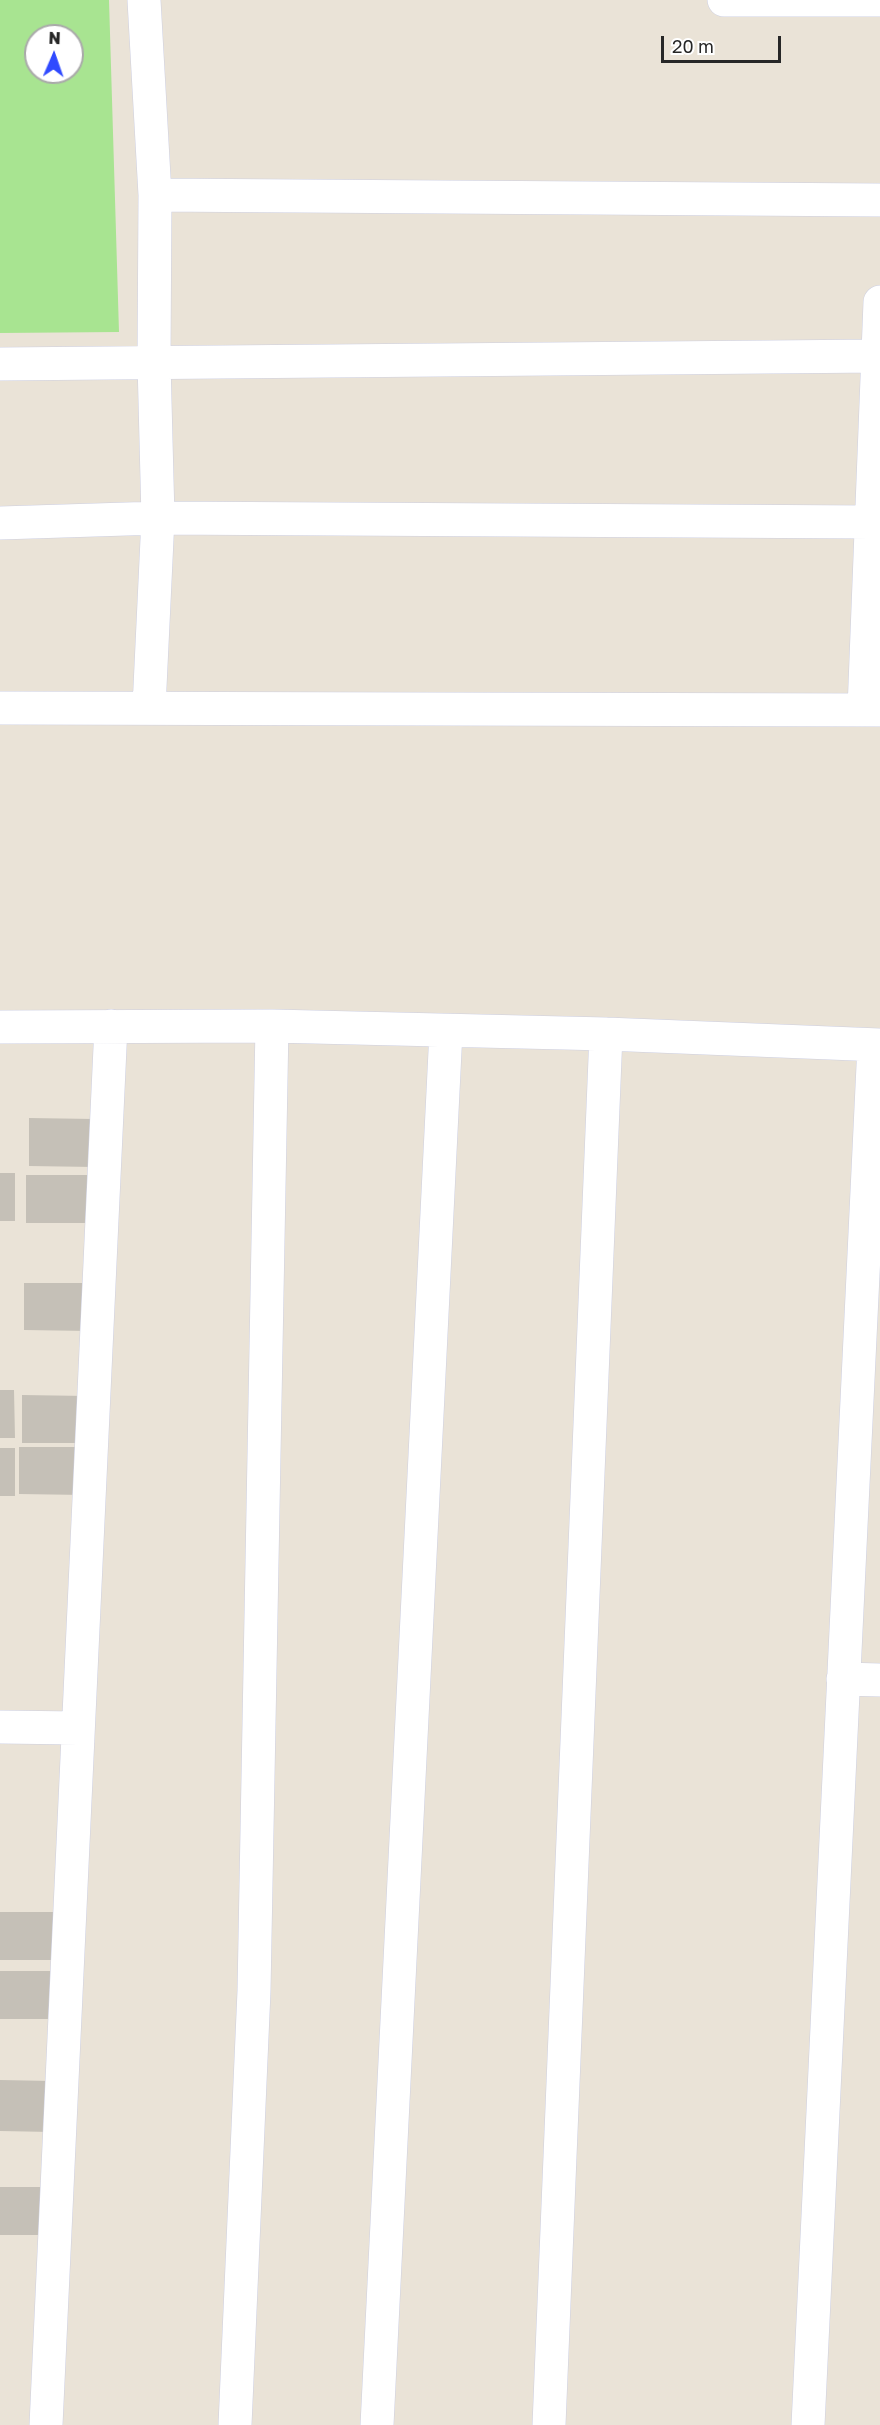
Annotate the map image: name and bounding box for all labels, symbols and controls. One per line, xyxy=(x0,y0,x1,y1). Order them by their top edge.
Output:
north arrow xyxy=(24,24,84,84)
scale bar xyxy=(664,24,784,62)
text: N xyxy=(48,28,61,48)
text: 20 m xyxy=(672,35,714,57)

